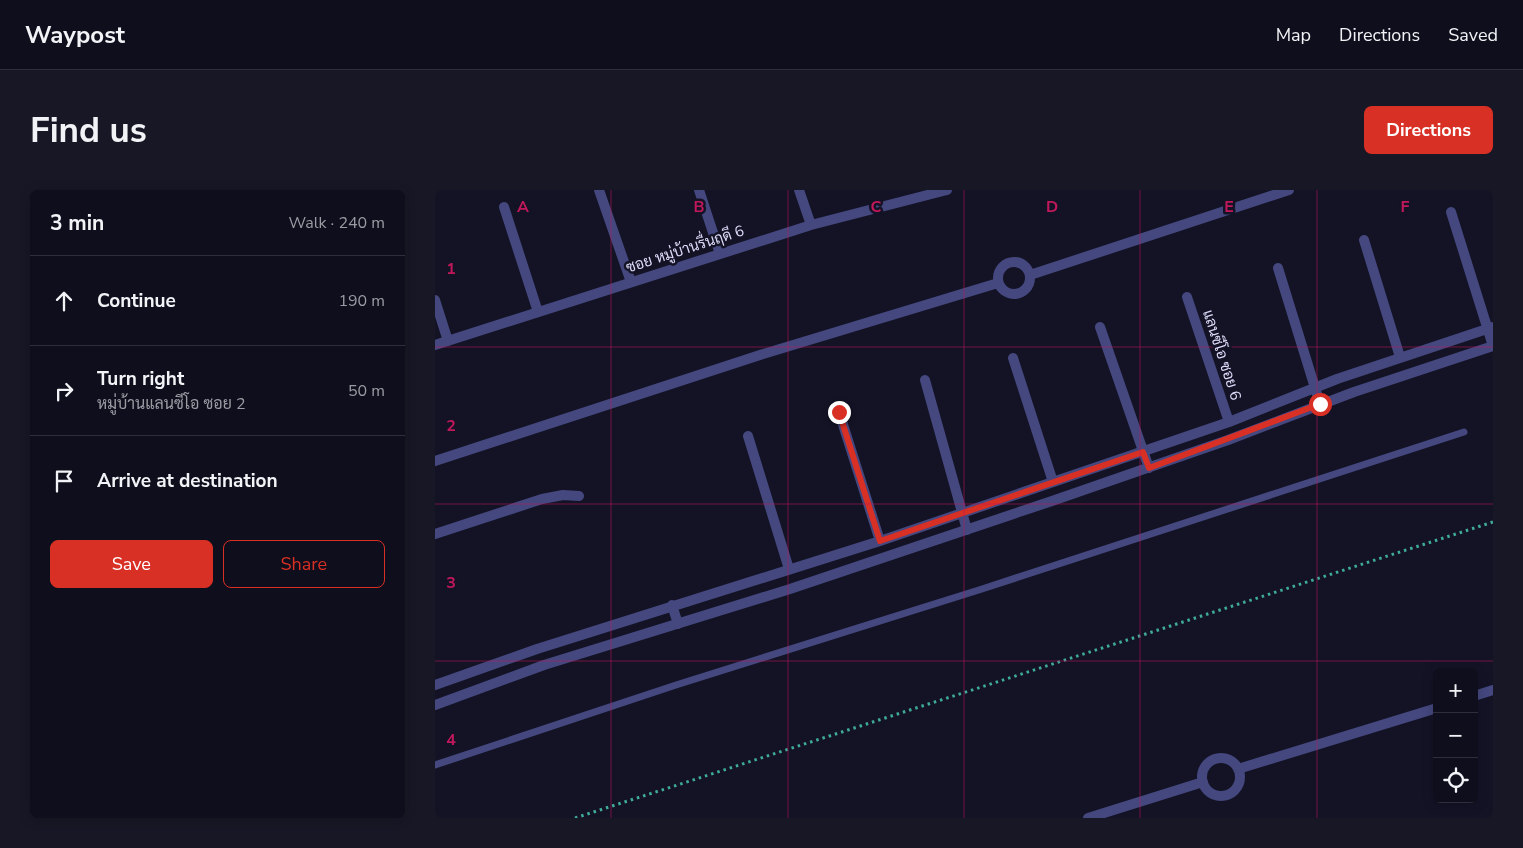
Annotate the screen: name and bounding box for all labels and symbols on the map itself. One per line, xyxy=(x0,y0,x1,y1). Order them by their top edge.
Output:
text: A xyxy=(517,196,529,218)
text: B xyxy=(693,196,705,218)
text: C xyxy=(871,196,882,218)
text: D xyxy=(1046,196,1058,218)
text: E xyxy=(1224,196,1234,218)
text: F xyxy=(1401,196,1410,218)
street label: ซอย หมู่บ้านรื่นฤดี 6 xyxy=(622,216,747,278)
text: 1 xyxy=(446,258,456,280)
street label: แลนซีโอ ซอย 6 xyxy=(1198,307,1246,403)
route start xyxy=(1309,393,1332,416)
route end xyxy=(828,401,851,424)
text: 2 xyxy=(446,415,456,437)
text: 3 xyxy=(446,572,456,594)
text: 4 xyxy=(446,729,456,751)

